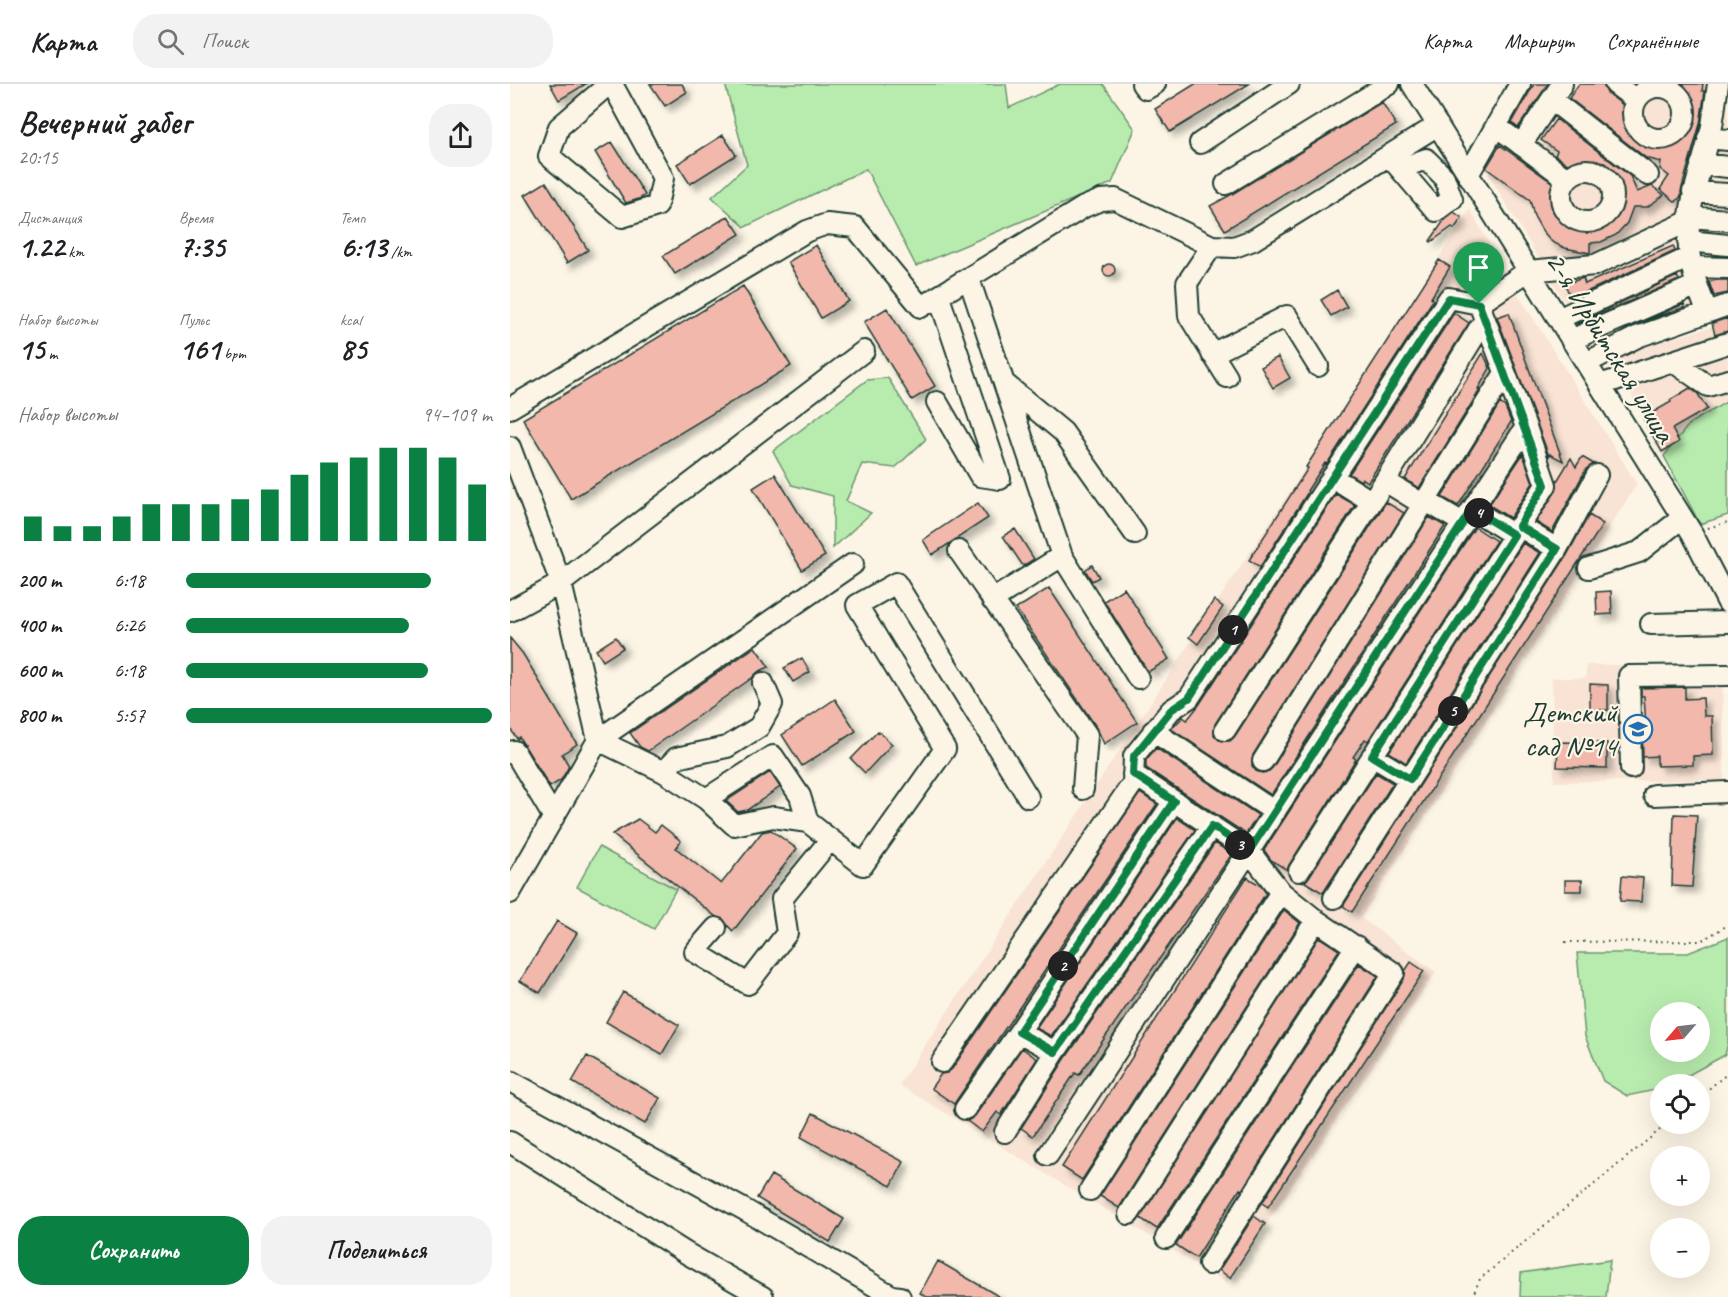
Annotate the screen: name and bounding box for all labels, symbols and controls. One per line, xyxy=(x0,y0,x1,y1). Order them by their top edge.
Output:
search box xyxy=(133,14,553,68)
text: Карта xyxy=(30,24,97,59)
icon: search xyxy=(154,25,187,58)
text: Поиск xyxy=(202,27,248,55)
text: Карта xyxy=(1423,28,1472,54)
text: Маршрут xyxy=(1505,28,1574,54)
text: Сохранённые xyxy=(1607,28,1698,54)
text: Вечерний забег xyxy=(18,101,191,143)
button: share xyxy=(429,104,492,167)
text: 20:15 xyxy=(18,145,58,170)
text: Дистанция xyxy=(18,208,82,228)
text: Время xyxy=(179,208,213,228)
text: Темп xyxy=(340,208,366,228)
text: 1.22 xyxy=(18,228,64,266)
text: 7:35 xyxy=(179,228,225,266)
text: 6:13 xyxy=(340,228,387,266)
text: km xyxy=(64,242,84,262)
text: /km xyxy=(387,242,412,262)
pin xyxy=(1453,242,1504,304)
street label: 2-я Ирбитская улица xyxy=(1537,244,1686,451)
icon: arrive xyxy=(1462,251,1495,284)
text: Набор высоты xyxy=(18,310,97,330)
text: Пульс xyxy=(179,310,210,330)
text: kcal xyxy=(340,310,361,330)
text: 15 xyxy=(18,330,45,368)
text: 161 xyxy=(179,330,220,368)
text: 85 xyxy=(340,330,367,368)
text: m xyxy=(45,344,57,364)
text: bpm xyxy=(220,344,246,364)
text: Набор высоты xyxy=(18,402,117,427)
text: 94–109 m xyxy=(422,402,492,427)
pin: 4 xyxy=(1464,498,1494,528)
text: 4 xyxy=(1475,503,1483,523)
text: 200 m xyxy=(18,568,61,593)
text: 6:18 xyxy=(114,568,145,593)
text: 400 m xyxy=(18,613,61,638)
text: 6:26 xyxy=(114,613,145,638)
pin: 1 xyxy=(1218,615,1248,645)
text: 1 xyxy=(1229,620,1237,640)
text: 600 m xyxy=(18,658,62,683)
text: 6:18 xyxy=(114,658,145,683)
place label: Детский сад №14 xyxy=(1523,693,1619,765)
pin: 5 xyxy=(1438,696,1468,726)
text: 5 xyxy=(1450,701,1456,721)
text: 800 m xyxy=(18,703,61,728)
text: 5:57 xyxy=(114,703,145,728)
school or university icon: Детский сад №14 xyxy=(1622,713,1654,745)
pin: 3 xyxy=(1225,830,1255,860)
text: 3 xyxy=(1236,835,1244,855)
pin: 2 xyxy=(1048,951,1078,981)
text: 2 xyxy=(1059,956,1067,976)
north arrow xyxy=(1650,1002,1710,1062)
map controls xyxy=(1650,1002,1710,1278)
button: locate xyxy=(1650,1074,1710,1134)
button: + xyxy=(1650,1146,1710,1206)
button: Сохранить xyxy=(18,1216,249,1285)
button: Поделиться xyxy=(261,1216,492,1285)
button: − xyxy=(1650,1218,1710,1278)

